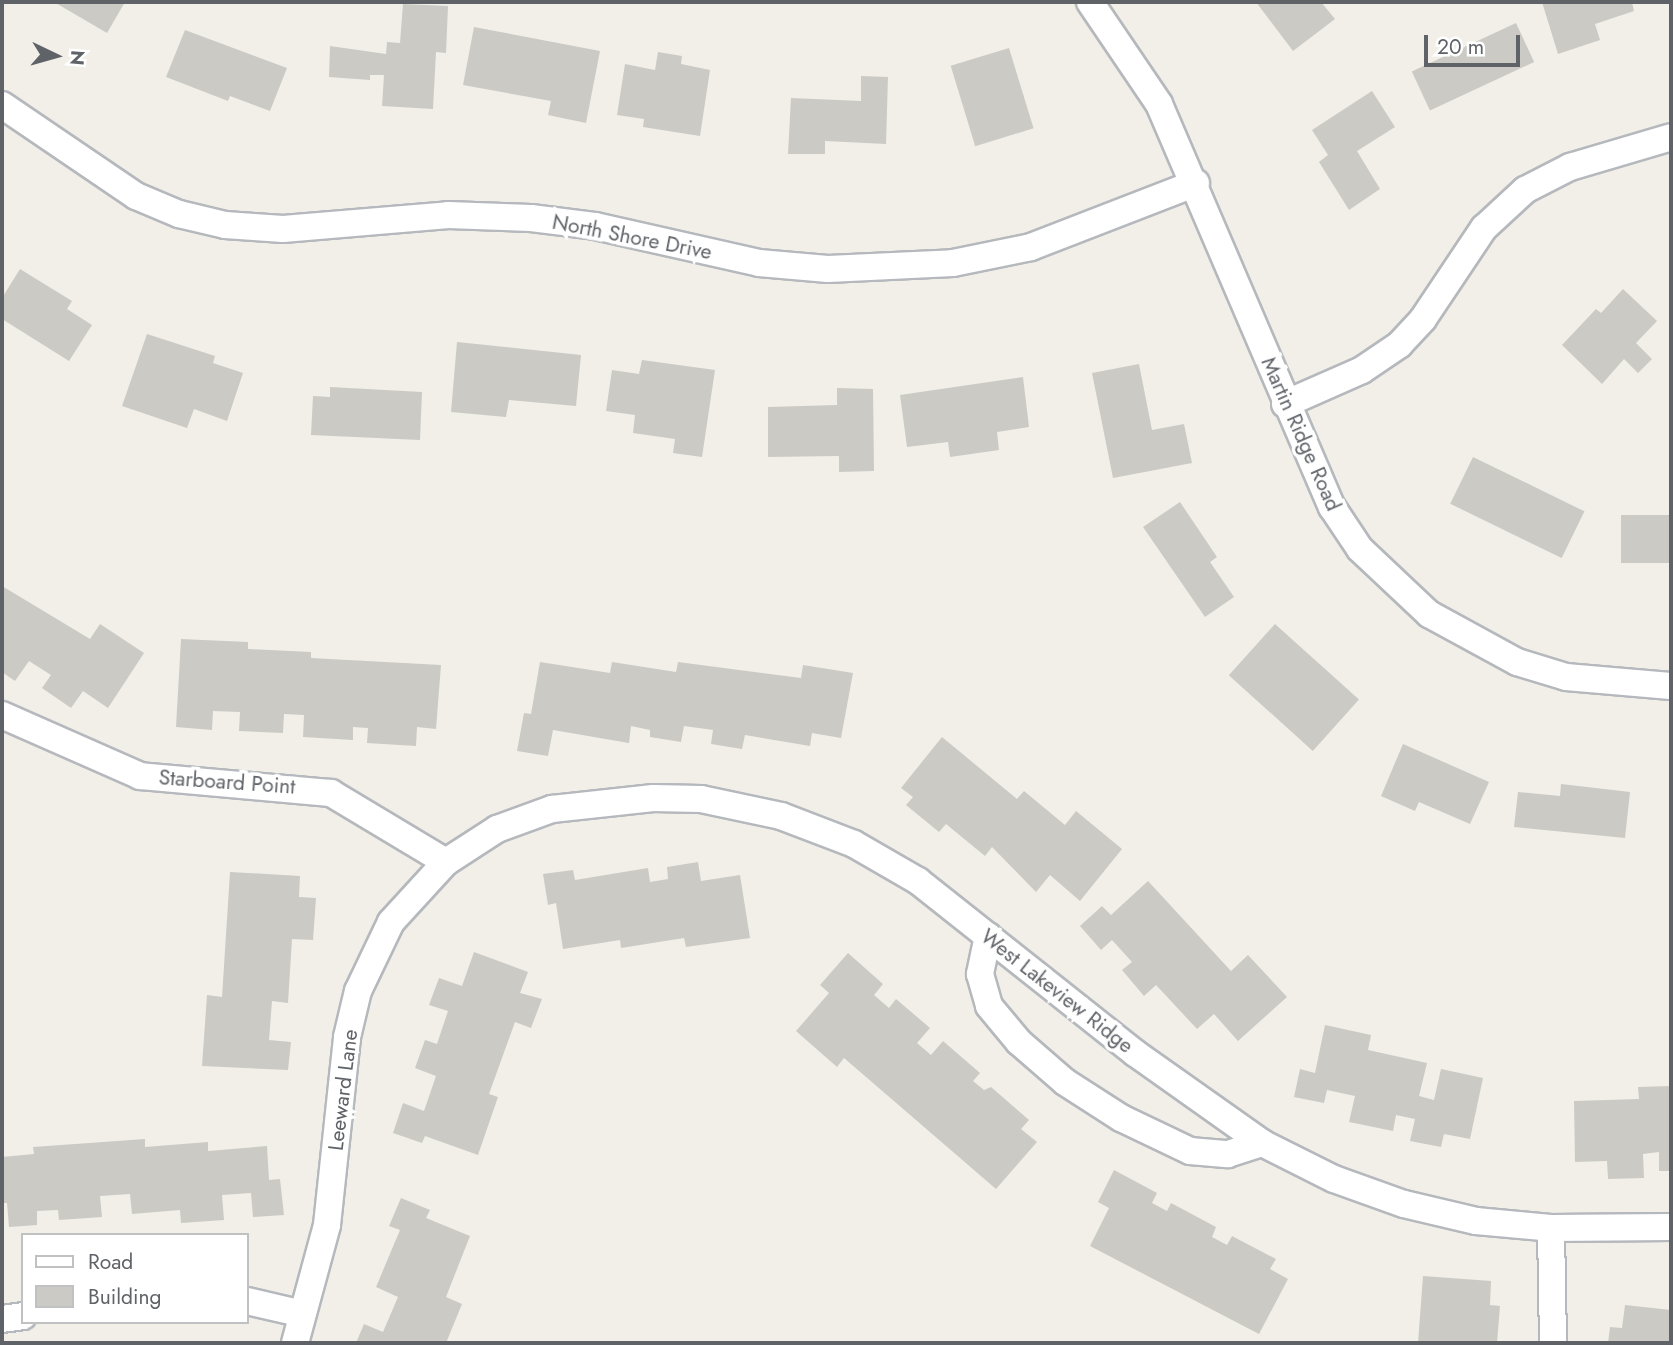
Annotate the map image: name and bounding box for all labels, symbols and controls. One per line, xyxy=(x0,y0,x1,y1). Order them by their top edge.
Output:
north arrow xyxy=(21,21,91,91)
scale bar xyxy=(1428,21,1524,65)
text: 20 m xyxy=(1437,32,1484,62)
text: N xyxy=(63,49,92,67)
street label: North Shore Drive xyxy=(550,209,714,265)
street label: Martin Ridge Road xyxy=(1256,353,1346,515)
street label: Starboard Point xyxy=(158,765,296,799)
street label: West Lakeview Ridge xyxy=(976,924,1138,1058)
street label: Leeward Lane xyxy=(323,1028,363,1152)
legend xyxy=(21,1233,248,1324)
text: Road xyxy=(88,1247,133,1277)
text: Building xyxy=(88,1282,161,1312)

